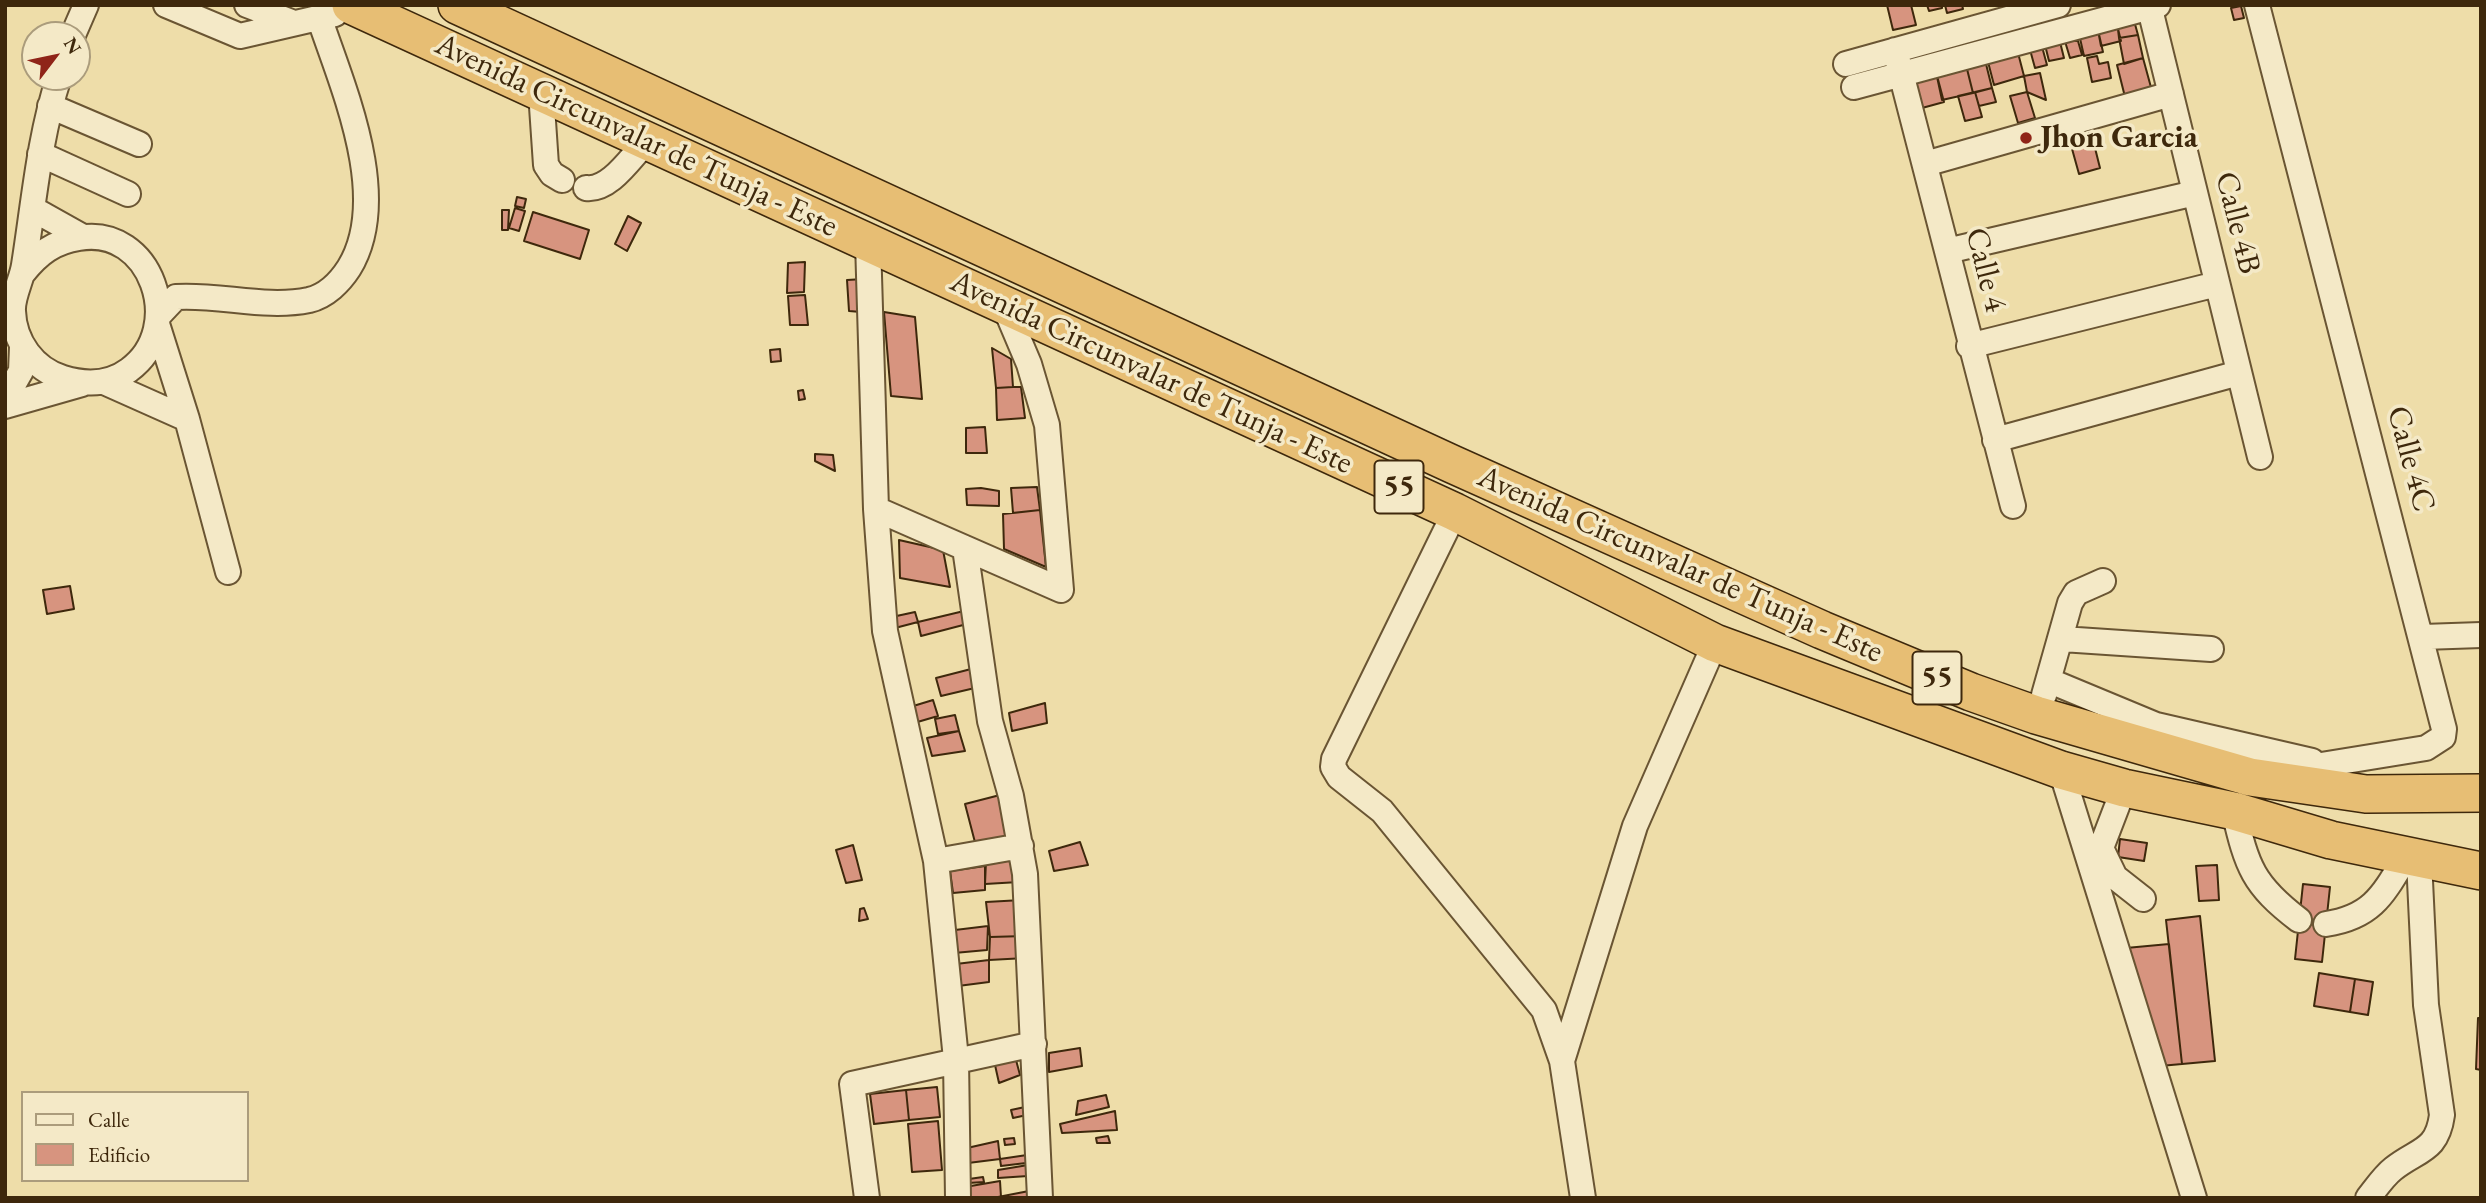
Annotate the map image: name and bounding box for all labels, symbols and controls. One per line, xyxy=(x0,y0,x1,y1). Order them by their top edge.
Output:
north arrow xyxy=(21,21,91,91)
street label: Avenida Circunvalar de Tunja - Este xyxy=(429,26,843,246)
text: N xyxy=(58,33,87,59)
place label: Jhon Garcia xyxy=(2040,119,2198,157)
marker: Jhon Garcia xyxy=(2018,130,2034,146)
street label: Calle 4B xyxy=(2206,168,2268,278)
street label: Calle 4 xyxy=(1956,224,2014,316)
street label: Avenida Circunvalar de Tunja - Este xyxy=(944,263,1358,483)
street label: Calle 4C xyxy=(2378,402,2442,516)
street label: Avenida Circunvalar de Tunja - Este xyxy=(1471,458,1889,672)
road number: 55 xyxy=(1374,460,1424,514)
road number: 55 xyxy=(1912,652,1962,705)
legend xyxy=(21,1091,248,1182)
text: Calle xyxy=(88,1106,130,1133)
text: Edificio xyxy=(88,1141,150,1168)

